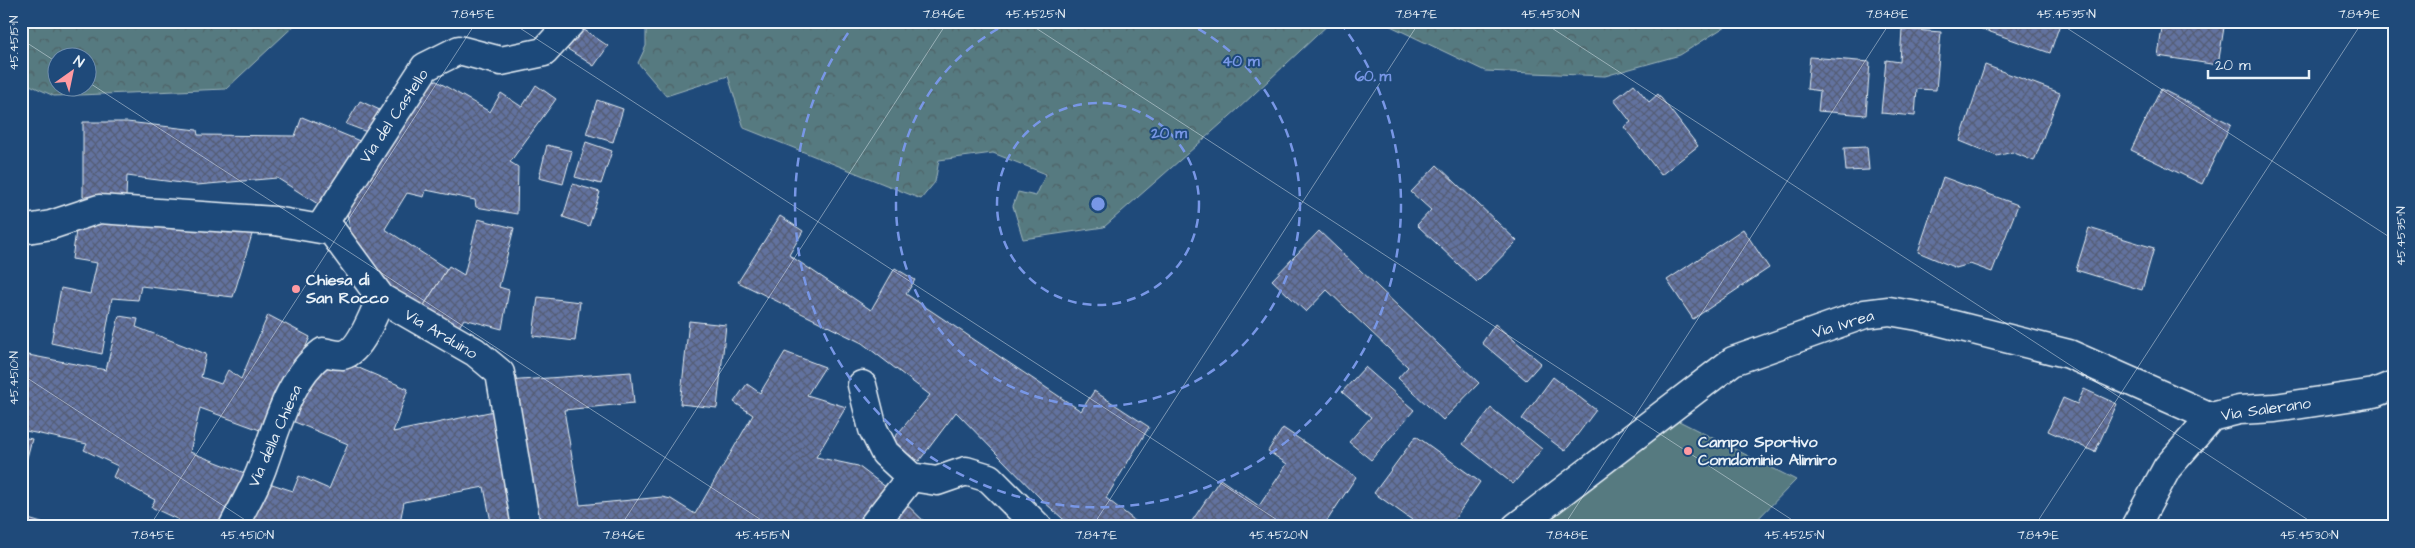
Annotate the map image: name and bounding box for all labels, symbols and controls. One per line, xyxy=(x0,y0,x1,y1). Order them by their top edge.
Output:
text: 7.845°E xyxy=(451,6,495,23)
text: 7.846°E xyxy=(923,6,965,23)
text: 45.4525°N xyxy=(1005,6,1066,23)
text: 7.847°E xyxy=(1395,6,1437,23)
text: 45.4530°N xyxy=(1521,6,1580,23)
text: 7.848°E xyxy=(1866,6,1908,23)
text: 45.4535°N xyxy=(2036,6,2096,23)
text: 7.849°E xyxy=(2338,6,2380,23)
text: 45.4515°N xyxy=(6,15,23,71)
north arrow xyxy=(48,48,98,98)
scale bar xyxy=(2208,48,2309,80)
text: N xyxy=(69,51,88,73)
text: 40 m xyxy=(1222,51,1260,72)
text: 20 m xyxy=(2215,55,2251,76)
street label: Via del Castello xyxy=(354,64,434,168)
text: 60 m xyxy=(1355,66,1392,87)
text: 20 m xyxy=(1150,123,1187,144)
centre of rings xyxy=(1089,195,1107,213)
text: 45.4535°N xyxy=(2393,206,2410,266)
place label: Chiesa di San Rocco xyxy=(305,269,389,309)
marker: Chiesa di San Rocco xyxy=(290,283,302,295)
street label: Via Arduino xyxy=(400,303,482,365)
street label: Via Ivrea xyxy=(1809,304,1877,344)
text: 45.4510°N xyxy=(6,350,23,405)
street label: Via della Chiesa xyxy=(243,381,307,491)
street label: Via Salerano xyxy=(2220,392,2312,426)
place label: Campo Sportivo Comdominio Alimiro xyxy=(1698,431,1838,471)
marker: Campo Sportivo Comdominio Alimiro xyxy=(1682,445,1694,457)
text: 7.845°E xyxy=(131,527,175,544)
text: 45.4510°N xyxy=(220,527,275,544)
text: 7.846°E xyxy=(603,527,645,544)
text: 45.4515°N xyxy=(734,527,790,544)
text: 7.847°E xyxy=(1075,527,1117,544)
text: 45.4520°N xyxy=(1248,527,1308,544)
text: 7.848°E xyxy=(1546,527,1588,544)
text: 45.4525°N xyxy=(1764,527,1825,544)
text: 7.849°E xyxy=(2017,527,2059,544)
text: 45.4530°N xyxy=(2280,527,2339,544)

